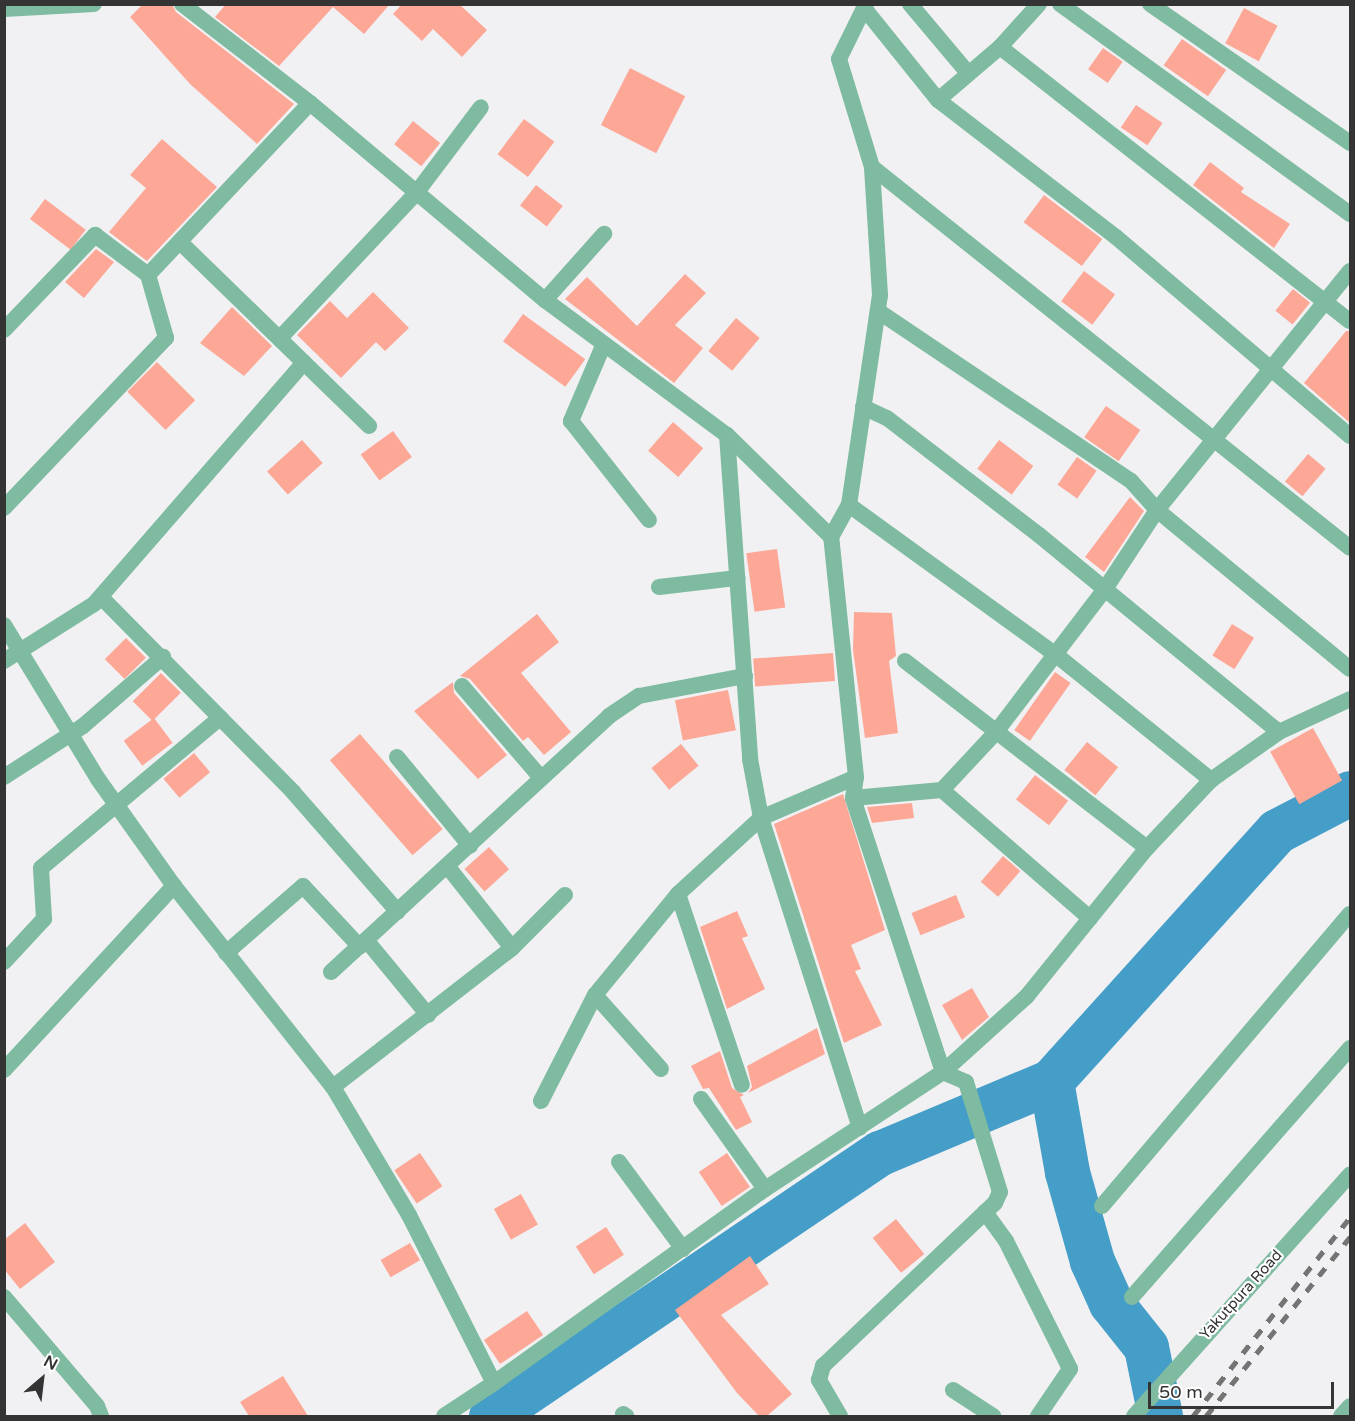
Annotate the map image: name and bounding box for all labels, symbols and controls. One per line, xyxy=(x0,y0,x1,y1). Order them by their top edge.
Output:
street label: Yakutpura Road xyxy=(1196,1247,1286,1343)
north arrow xyxy=(12,1349,72,1409)
text: N xyxy=(40,1351,61,1375)
scale bar xyxy=(1151,1370,1337,1408)
text: 50 m xyxy=(1159,1381,1203,1403)

